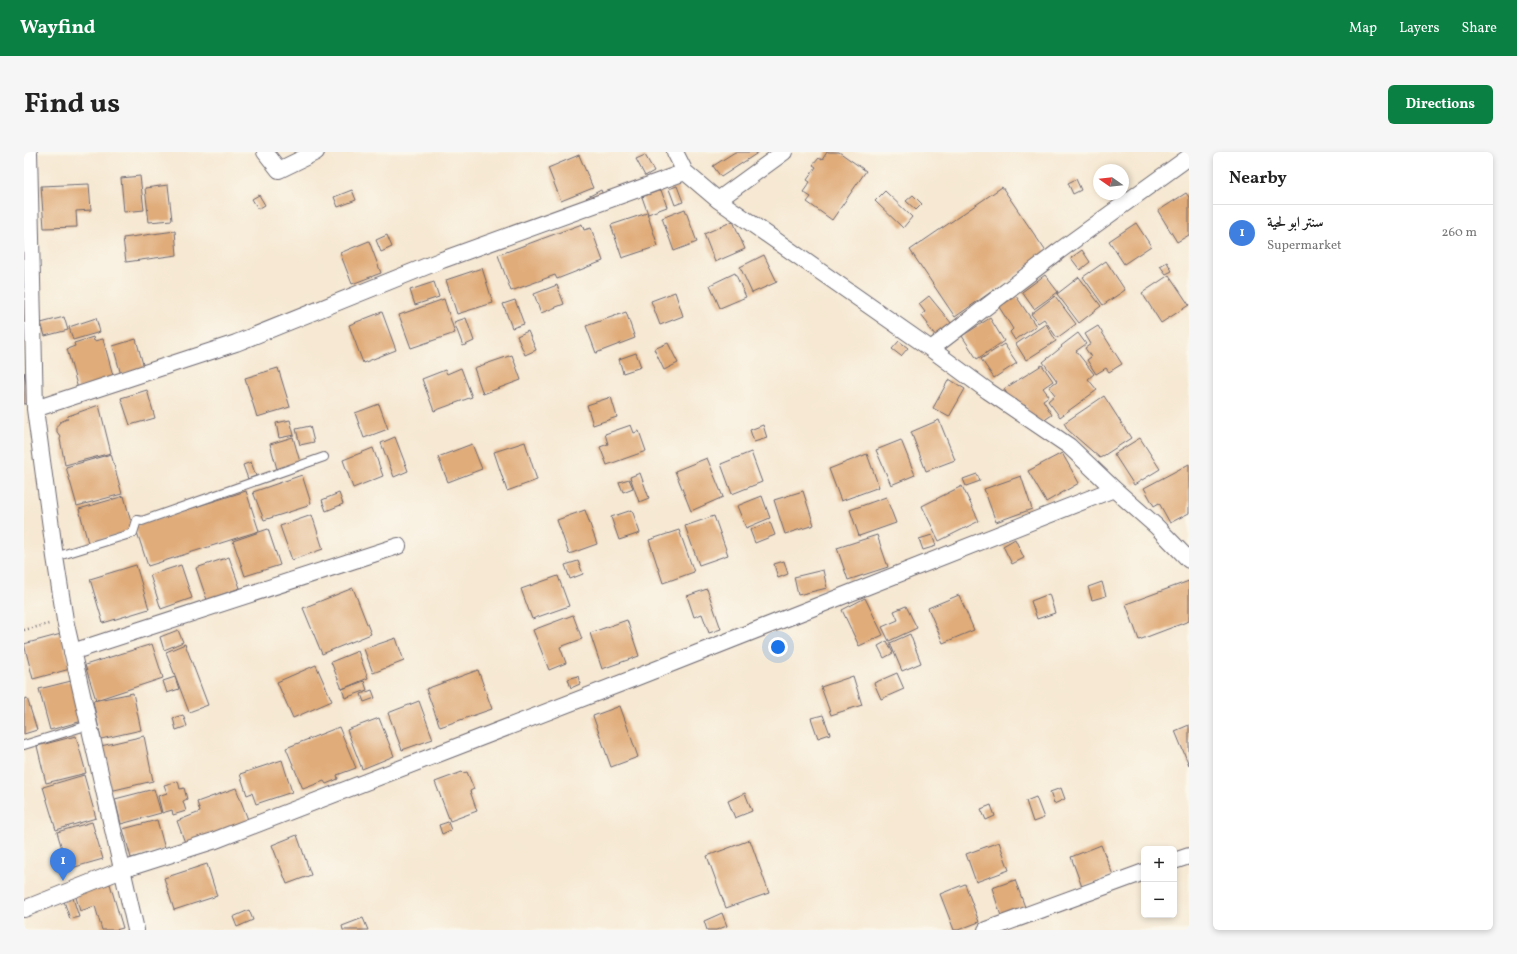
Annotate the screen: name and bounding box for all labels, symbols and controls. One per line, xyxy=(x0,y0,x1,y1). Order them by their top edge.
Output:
text: Wayfind xyxy=(20,15,95,41)
text: Map xyxy=(1349,19,1377,38)
text: Layers xyxy=(1399,19,1439,38)
text: Share xyxy=(1461,19,1497,38)
text: Find us xyxy=(24,85,120,124)
button: Directions xyxy=(1388,85,1493,124)
north arrow xyxy=(1093,164,1129,200)
text: Nearby xyxy=(1229,167,1287,190)
text: سنتر ابو لحية xyxy=(1267,213,1324,234)
text: 1 xyxy=(1239,224,1245,242)
text: 260 m xyxy=(1442,224,1477,242)
text: Supermarket xyxy=(1267,237,1342,255)
your location xyxy=(768,637,788,657)
map controls xyxy=(1141,846,1177,918)
button: + xyxy=(1141,846,1177,882)
pin: 1 xyxy=(50,848,76,881)
button: − xyxy=(1141,882,1177,918)

